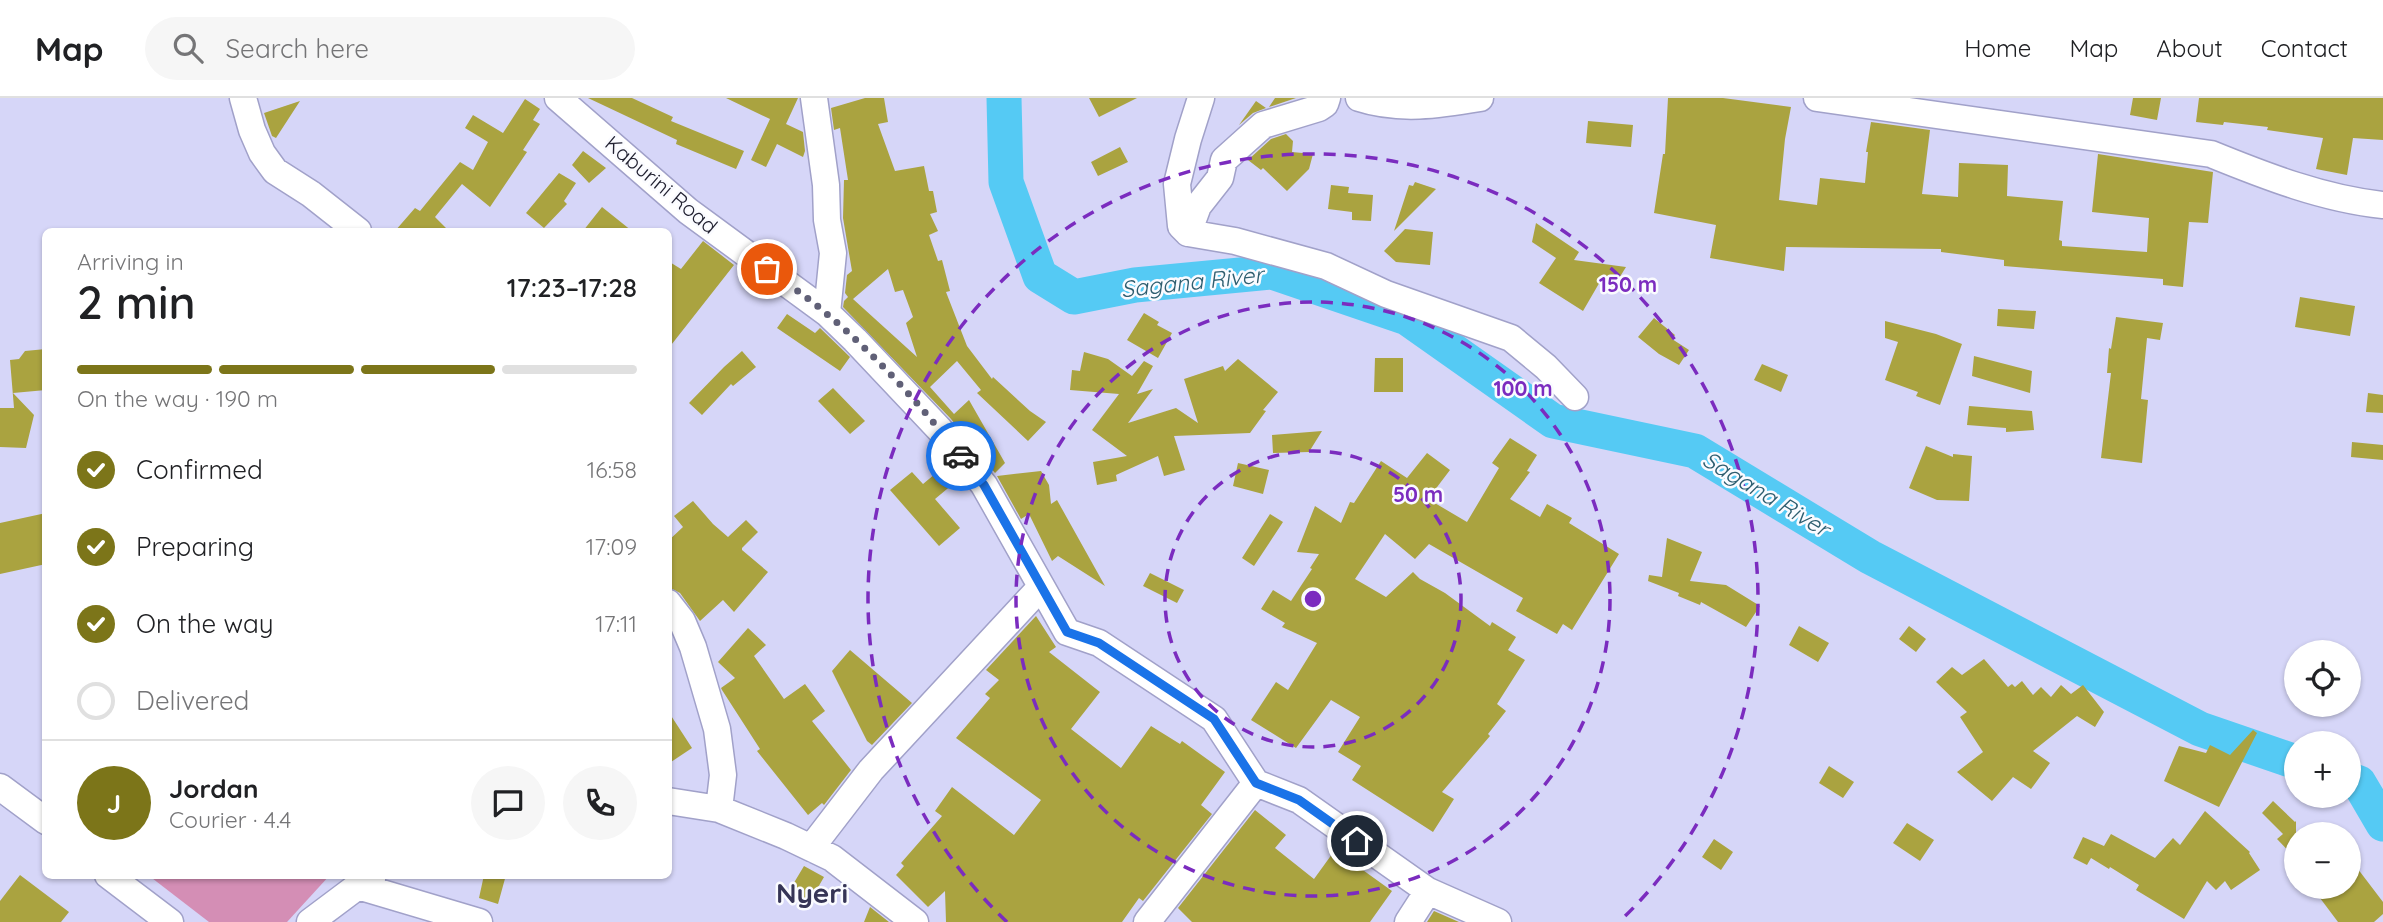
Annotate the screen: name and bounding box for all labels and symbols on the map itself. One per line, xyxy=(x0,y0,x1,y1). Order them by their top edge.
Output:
street label: Kaburini Road xyxy=(600,130,723,239)
pin xyxy=(737,239,797,299)
water label: Sagana River xyxy=(1119,259,1268,303)
text: 150 m xyxy=(1599,271,1657,297)
text: 100 m xyxy=(1493,375,1553,401)
courier xyxy=(926,421,996,491)
water label: Sagana River xyxy=(1698,444,1838,544)
text: 50 m xyxy=(1393,481,1443,507)
centre of rings xyxy=(1301,587,1325,611)
pin xyxy=(1327,811,1387,871)
district label: Nyeri xyxy=(776,875,848,910)

